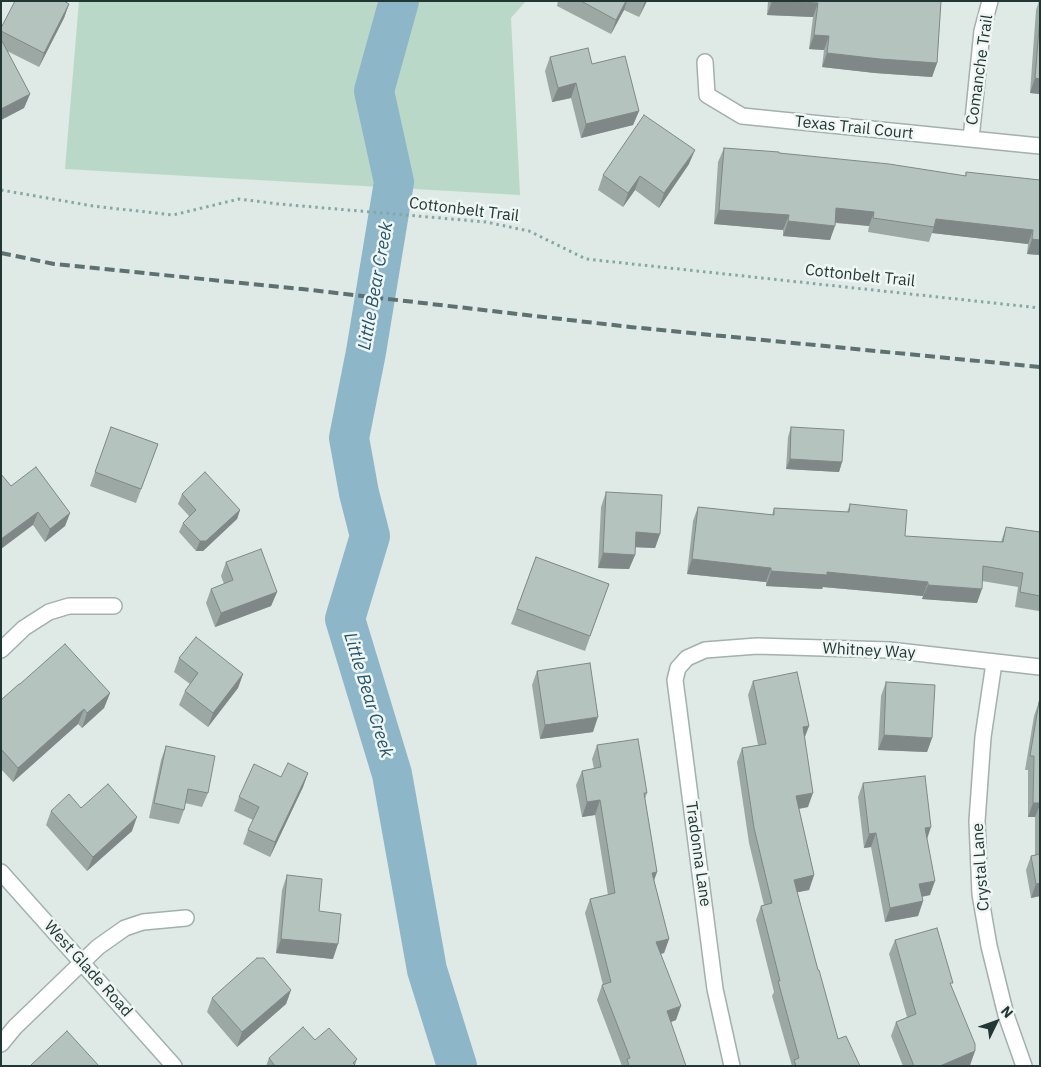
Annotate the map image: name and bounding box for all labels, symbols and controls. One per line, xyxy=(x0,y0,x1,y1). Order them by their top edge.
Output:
street label: Comanche Trail xyxy=(963,14,997,126)
street label: Texas Trail Court xyxy=(794,112,914,144)
street label: Cottonbelt Trail xyxy=(408,194,520,226)
water label: Little Bear Creek xyxy=(354,220,398,352)
street label: Cottonbelt Trail xyxy=(804,261,916,291)
water label: Little Bear Creek xyxy=(339,630,397,760)
street label: Whitney Way xyxy=(822,639,916,663)
street label: Tradonna Lane xyxy=(681,800,715,908)
street label: Crystal Lane xyxy=(968,822,994,912)
street label: West Glade Road xyxy=(40,917,136,1021)
north arrow xyxy=(971,997,1021,1047)
text: N xyxy=(997,1002,1017,1022)

